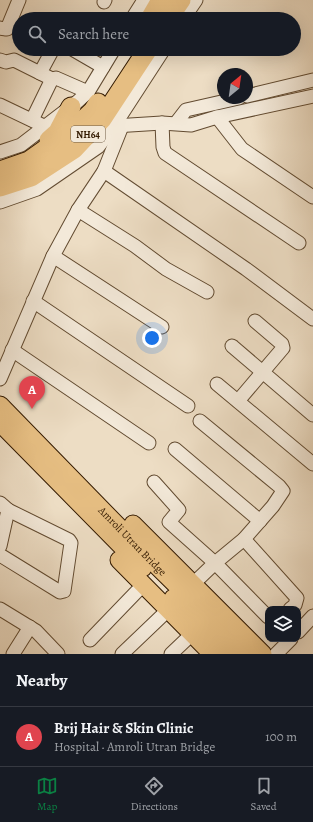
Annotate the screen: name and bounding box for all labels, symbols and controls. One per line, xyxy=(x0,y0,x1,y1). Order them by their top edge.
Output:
search box xyxy=(12,12,301,56)
icon: search xyxy=(26,23,48,45)
text: Search here xyxy=(58,24,129,44)
north arrow xyxy=(217,68,253,104)
road number: NH64 xyxy=(71,126,105,142)
your location xyxy=(142,328,162,348)
pin: A xyxy=(19,376,45,409)
street label: Amroli Utran Bridge xyxy=(95,502,170,579)
map controls xyxy=(265,606,301,642)
button: layers xyxy=(265,606,301,642)
text: Nearby xyxy=(16,669,67,692)
text: Brij Hair & Skin Clinic xyxy=(54,718,193,738)
text: A xyxy=(25,728,33,745)
text: 100 m xyxy=(265,728,297,745)
text: Hospital · Amroli Utran Bridge xyxy=(54,738,215,755)
tab: Map xyxy=(36,775,58,814)
tab: Directions xyxy=(131,775,178,814)
tab: Saved xyxy=(251,775,277,814)

